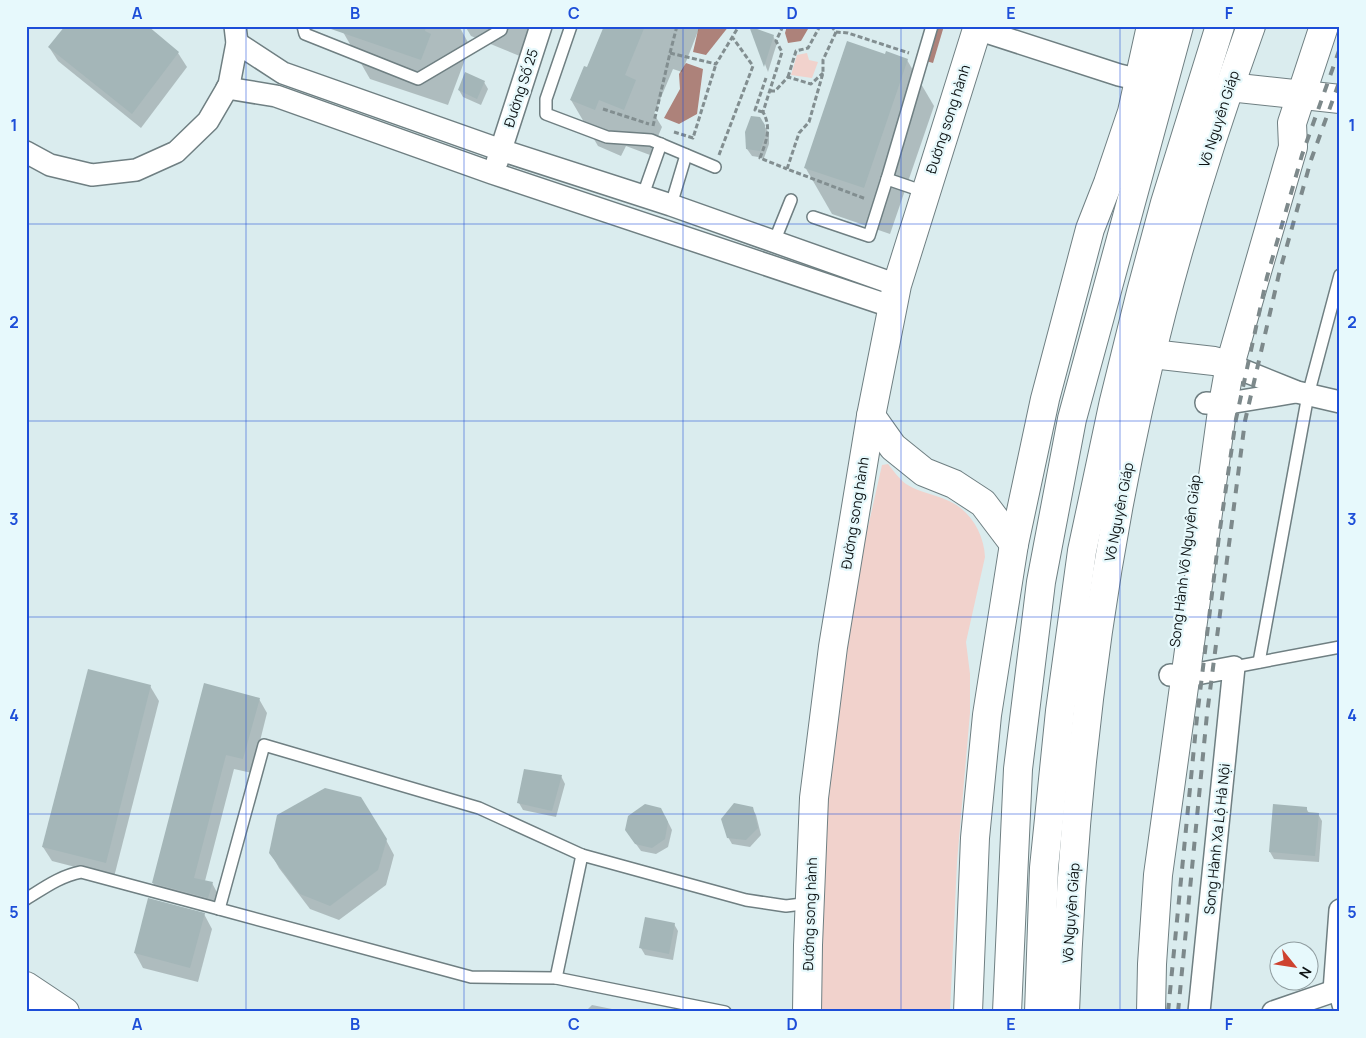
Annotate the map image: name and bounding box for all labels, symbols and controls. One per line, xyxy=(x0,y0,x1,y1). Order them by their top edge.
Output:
text: A xyxy=(132,2,143,24)
text: B xyxy=(350,2,360,24)
text: C xyxy=(568,2,580,24)
text: D xyxy=(786,2,798,24)
text: E xyxy=(1006,2,1016,24)
text: F xyxy=(1225,2,1234,24)
street label: Đường Số 25 xyxy=(499,46,542,129)
street label: Đường song hành xyxy=(921,62,974,176)
street label: Võ Nguyên Giáp xyxy=(1194,68,1243,170)
text: 1 xyxy=(10,114,18,136)
text: 1 xyxy=(1348,114,1356,136)
text: 2 xyxy=(9,311,19,333)
text: 2 xyxy=(1347,311,1357,333)
street label: Đường song hành xyxy=(836,455,873,570)
street label: Võ Nguyên Giáp xyxy=(1100,461,1137,563)
street label: Song Hành Võ Nguyên Giáp xyxy=(1164,474,1205,648)
text: 3 xyxy=(9,508,19,530)
text: 3 xyxy=(1347,508,1357,530)
text: 4 xyxy=(9,704,19,726)
text: 4 xyxy=(1347,704,1357,726)
street label: Song Hành Xa Lộ Hà Nội xyxy=(1199,763,1234,915)
street label: Đường song hành xyxy=(798,857,821,971)
street label: Võ Nguyên Giáp xyxy=(1058,862,1083,964)
text: 5 xyxy=(9,901,19,923)
text: 5 xyxy=(1347,901,1357,923)
north arrow xyxy=(1268,940,1318,990)
text: N xyxy=(1295,964,1316,982)
text: A xyxy=(132,1013,143,1035)
text: B xyxy=(350,1013,360,1035)
text: C xyxy=(568,1013,580,1035)
text: D xyxy=(786,1013,798,1035)
text: E xyxy=(1006,1013,1016,1035)
text: F xyxy=(1225,1013,1234,1035)

